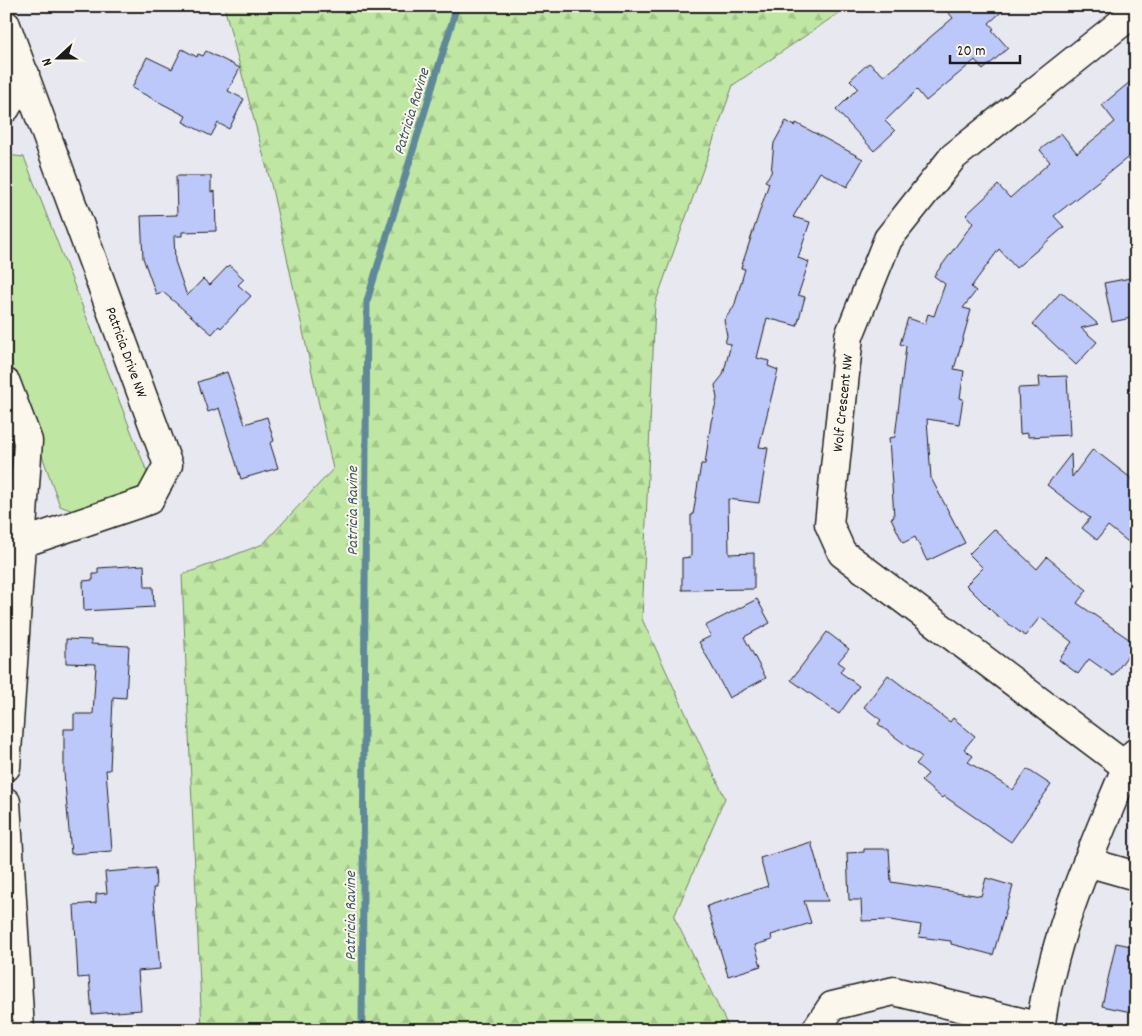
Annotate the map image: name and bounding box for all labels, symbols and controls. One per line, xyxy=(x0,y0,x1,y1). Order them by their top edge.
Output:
north arrow xyxy=(32,32,82,82)
scale bar xyxy=(950,32,1020,64)
text: 20 m xyxy=(957,41,985,63)
text: N xyxy=(37,55,58,69)
water label: Patricia Ravine xyxy=(388,65,437,158)
street label: Patricia Drive NW xyxy=(98,304,152,402)
street label: Wolf Crescent NW xyxy=(828,353,860,453)
water label: Patricia Ravine xyxy=(342,465,365,556)
water label: Patricia Ravine xyxy=(340,870,363,961)

